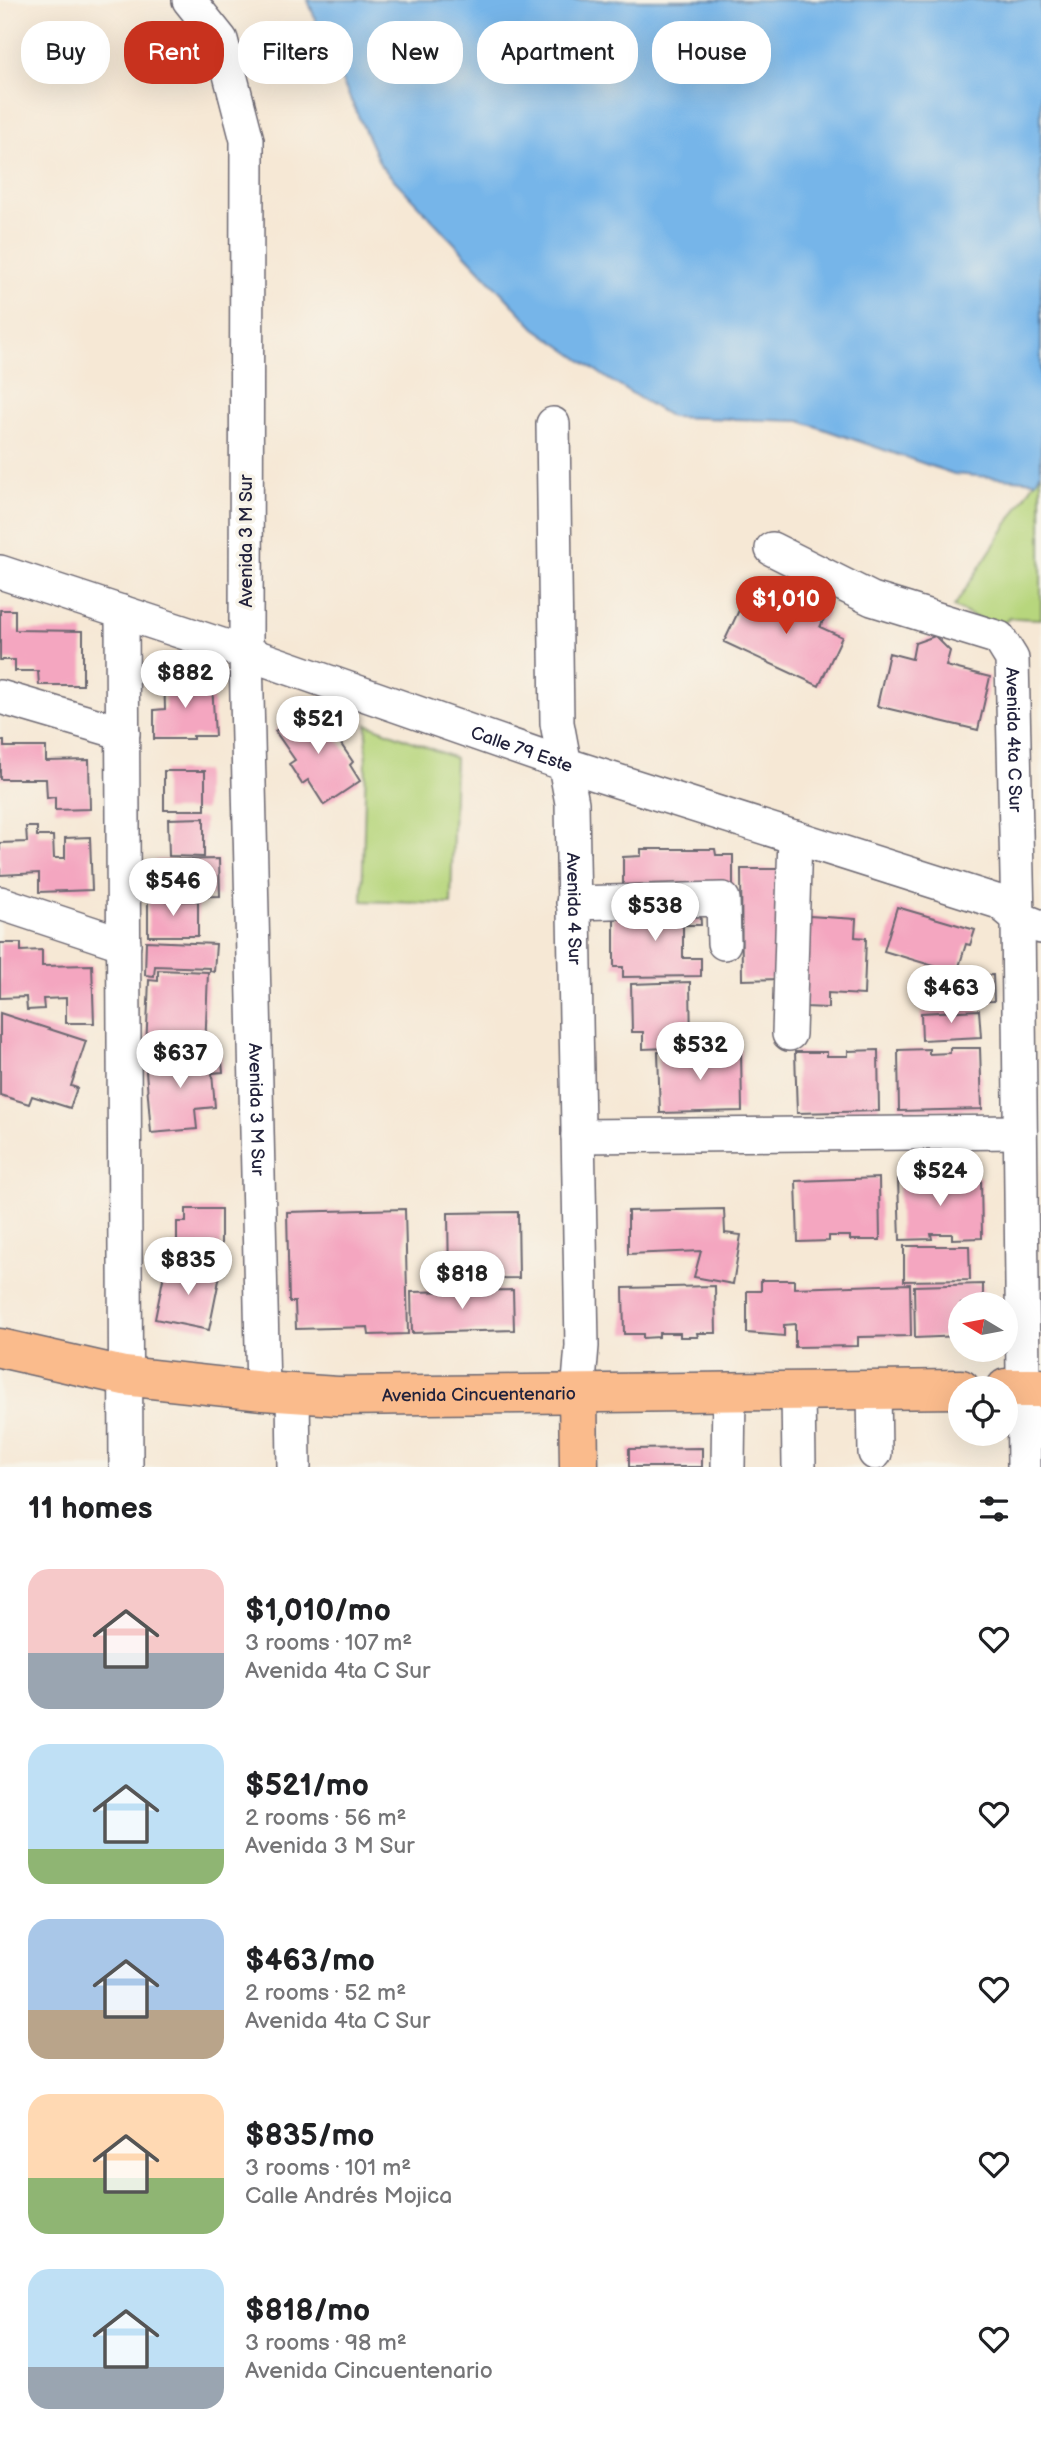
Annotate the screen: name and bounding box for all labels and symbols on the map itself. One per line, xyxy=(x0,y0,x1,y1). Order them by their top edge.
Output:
street label: Avenida 3 M Sur xyxy=(236,474,257,607)
pin: $1,010 xyxy=(729,576,843,636)
pin: $882 xyxy=(144,650,226,710)
street label: Avenida 4ta C Sur xyxy=(1002,667,1026,813)
pin: $521 xyxy=(277,696,359,756)
street label: Calle 79 Este xyxy=(468,722,576,777)
street label: Avenida 4 Sur xyxy=(562,852,585,965)
pin: $546 xyxy=(132,858,214,918)
pin: $538 xyxy=(614,884,696,943)
pin: $463 xyxy=(910,965,992,1025)
pin: $532 xyxy=(659,1023,741,1082)
pin: $637 xyxy=(139,1030,221,1090)
street label: Avenida 3 M Sur xyxy=(244,1043,269,1176)
pin: $524 xyxy=(899,1148,981,1208)
pin: $835 xyxy=(147,1238,229,1297)
pin: $818 xyxy=(421,1252,503,1311)
north arrow xyxy=(948,1292,1018,1362)
street label: Avenida Cincuentenario xyxy=(382,1383,576,1406)

